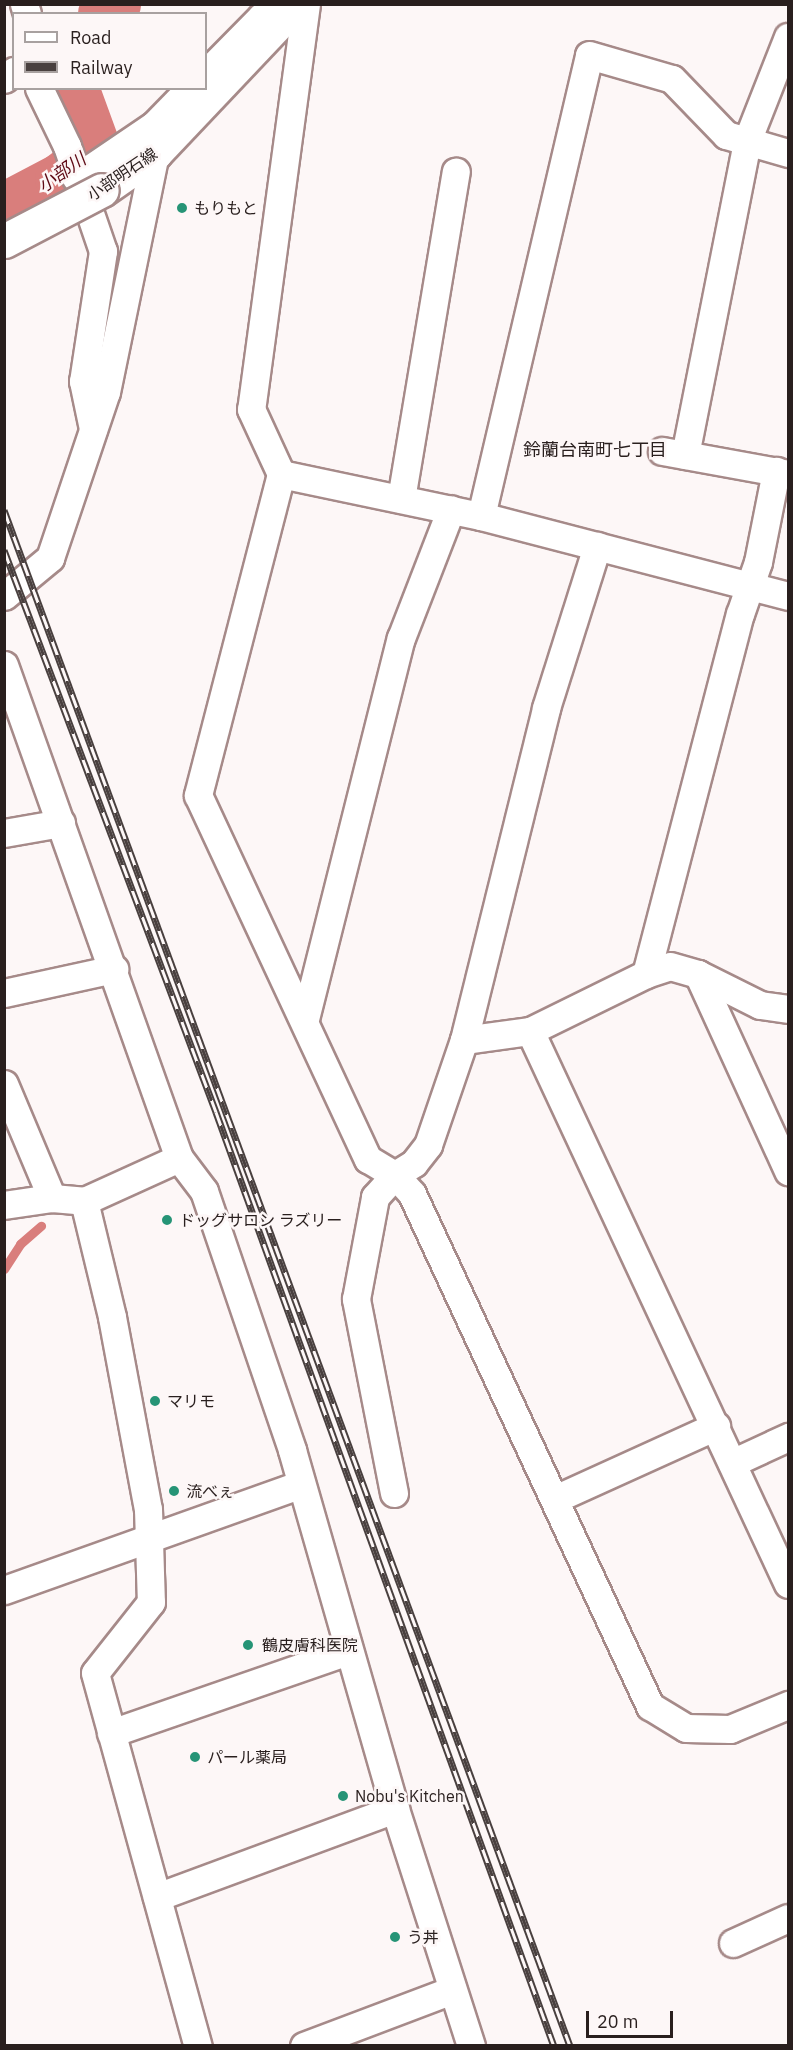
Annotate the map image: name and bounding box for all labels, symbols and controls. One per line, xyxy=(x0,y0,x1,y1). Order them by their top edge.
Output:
legend xyxy=(12,12,207,90)
text: Road xyxy=(70,26,111,49)
text: Railway xyxy=(70,56,132,79)
street label: 小部明石線 xyxy=(83,144,161,204)
water label: 小部川 xyxy=(34,149,90,197)
place label: もりもと xyxy=(194,198,258,218)
marker: もりもと xyxy=(175,201,189,215)
district label: 鈴蘭台南町七丁目 xyxy=(523,439,667,461)
place label: ドッグサロン ラズリー xyxy=(179,1210,343,1230)
marker: ドッグサロン ラズリー xyxy=(160,1213,174,1227)
place label: マリモ xyxy=(167,1391,215,1411)
marker: マリモ xyxy=(148,1394,162,1408)
place label: 流べぇ xyxy=(186,1481,234,1501)
marker: 流べぇ xyxy=(167,1484,181,1498)
place label: 鶴皮膚科医院 xyxy=(262,1635,358,1655)
marker: 鶴皮膚科医院 xyxy=(239,1636,257,1654)
place label: パール薬局 xyxy=(207,1747,287,1767)
marker: パール薬局 xyxy=(188,1750,202,1764)
place label: Nobu's Kitchen xyxy=(355,1786,464,1806)
marker: Nobu's Kitchen xyxy=(336,1789,350,1803)
place label: う丼 xyxy=(407,1927,439,1947)
marker: う丼 xyxy=(388,1930,402,1944)
scale bar xyxy=(589,1999,676,2037)
text: 20 m xyxy=(597,2010,639,2033)

